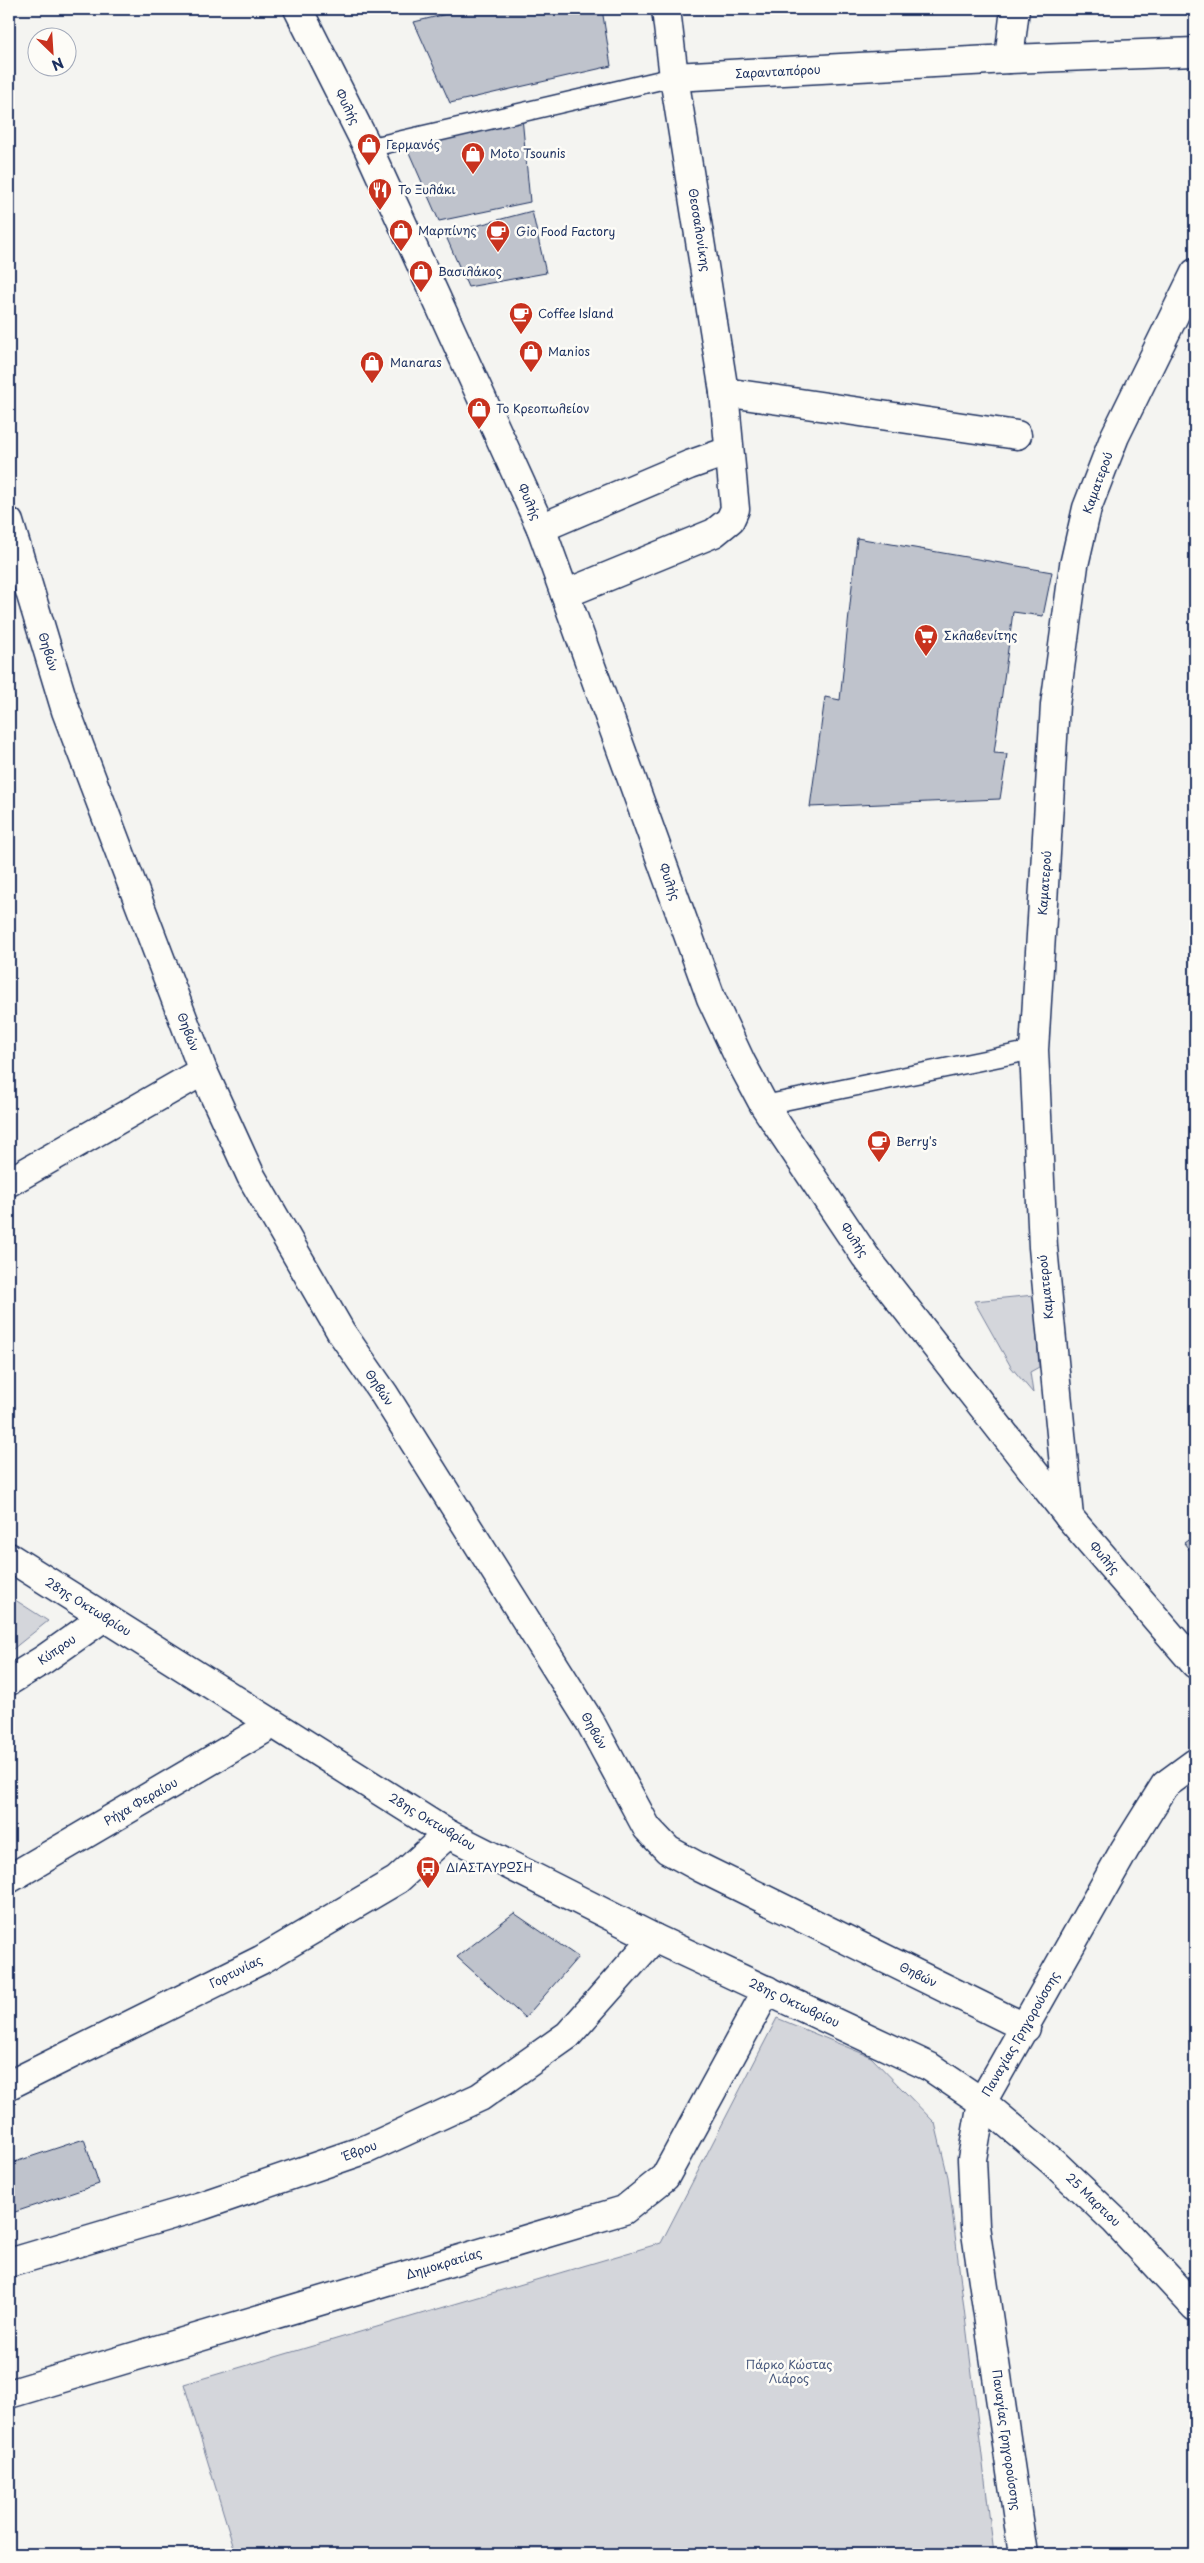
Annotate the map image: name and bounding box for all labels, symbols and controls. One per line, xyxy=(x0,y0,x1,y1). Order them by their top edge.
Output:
north arrow xyxy=(28,28,78,78)
text: N xyxy=(48,52,67,76)
street label: Σαρανταπόρου xyxy=(735,60,821,82)
street label: Φυλής xyxy=(331,85,365,128)
shop icon: Γερμανός xyxy=(356,132,382,166)
place label: Γερμανός xyxy=(386,135,440,153)
shop icon: Moto Tsounis xyxy=(460,141,486,175)
place label: Moto Tsounis xyxy=(490,144,566,162)
restaurant icon: Το Ξυλάκι xyxy=(367,177,393,211)
place label: Το Ξυλάκι xyxy=(398,180,457,198)
street label: Θεσσαλονίκης xyxy=(685,187,715,273)
shop icon: Μαρπίνης xyxy=(388,218,414,252)
cafe icon: Gio Food Factory xyxy=(485,219,511,253)
place label: Μαρπίνης xyxy=(418,221,477,239)
place label: Gio Food Factory xyxy=(516,222,615,240)
shop icon: Βασιλάκος xyxy=(408,259,434,293)
place label: Βασιλάκος xyxy=(438,262,502,280)
cafe icon: Coffee Island xyxy=(508,301,534,335)
place label: Coffee Island xyxy=(538,304,614,322)
shop icon: Manios xyxy=(518,339,544,373)
place label: Manios xyxy=(548,342,590,360)
shop icon: Manaras xyxy=(359,350,385,384)
place label: Manaras xyxy=(390,353,442,371)
shop icon: Το Κρεοπωλείον xyxy=(466,396,492,430)
place label: Το Κρεοπωλείον xyxy=(496,399,589,417)
street label: Καματερού xyxy=(1078,449,1117,516)
street label: Φυλής xyxy=(514,480,546,523)
supermarket icon: Σκλαβενίτης xyxy=(913,623,939,657)
place label: Σκλαβενίτης xyxy=(944,626,1018,644)
street label: Θηβών xyxy=(34,630,63,674)
street label: Καματερού xyxy=(1033,850,1055,916)
street label: Φυλής xyxy=(655,861,685,903)
street label: Θηβών xyxy=(173,1010,205,1054)
cafe icon: Berry's xyxy=(866,1129,892,1163)
place label: Berry's xyxy=(896,1132,937,1150)
street label: Φυλής xyxy=(837,1219,873,1260)
street label: Καματερού xyxy=(1033,1254,1057,1320)
street label: Θηβών xyxy=(361,1366,399,1409)
street label: Φυλής xyxy=(1085,1537,1124,1578)
street label: 28ης Οκτωβρίου xyxy=(42,1572,135,1640)
street label: Κύπρου xyxy=(34,1629,79,1669)
street label: Θηβών xyxy=(577,1709,613,1752)
street label: Ρήγα Φεραίου xyxy=(100,1773,181,1829)
street label: 28ης Οκτωβρίου xyxy=(386,1788,480,1854)
bus stop icon: ΔΙΑΣΤΑΥΡΩΣΗ xyxy=(415,1855,441,1889)
place label: ΔΙΑΣΤΑΥΡΩΣΗ xyxy=(446,1858,533,1876)
street label: Γορτυνίας xyxy=(206,1950,265,1992)
street label: Θηβών xyxy=(896,1957,940,1991)
street label: Παναγίας Γρηγορούσσης xyxy=(977,1968,1063,2099)
street label: 28ης Οκτωβρίου xyxy=(746,1973,843,2031)
street label: Έβρου xyxy=(338,2135,379,2165)
street label: 25 Μαρτιου xyxy=(1062,2169,1125,2230)
street label: Δημοκρατίας xyxy=(404,2243,484,2283)
park label: Πάρκο Κώστας Λιάρος xyxy=(745,2355,833,2387)
street label: Παναγίας Γρηγορούσσης xyxy=(988,2368,1026,2511)

